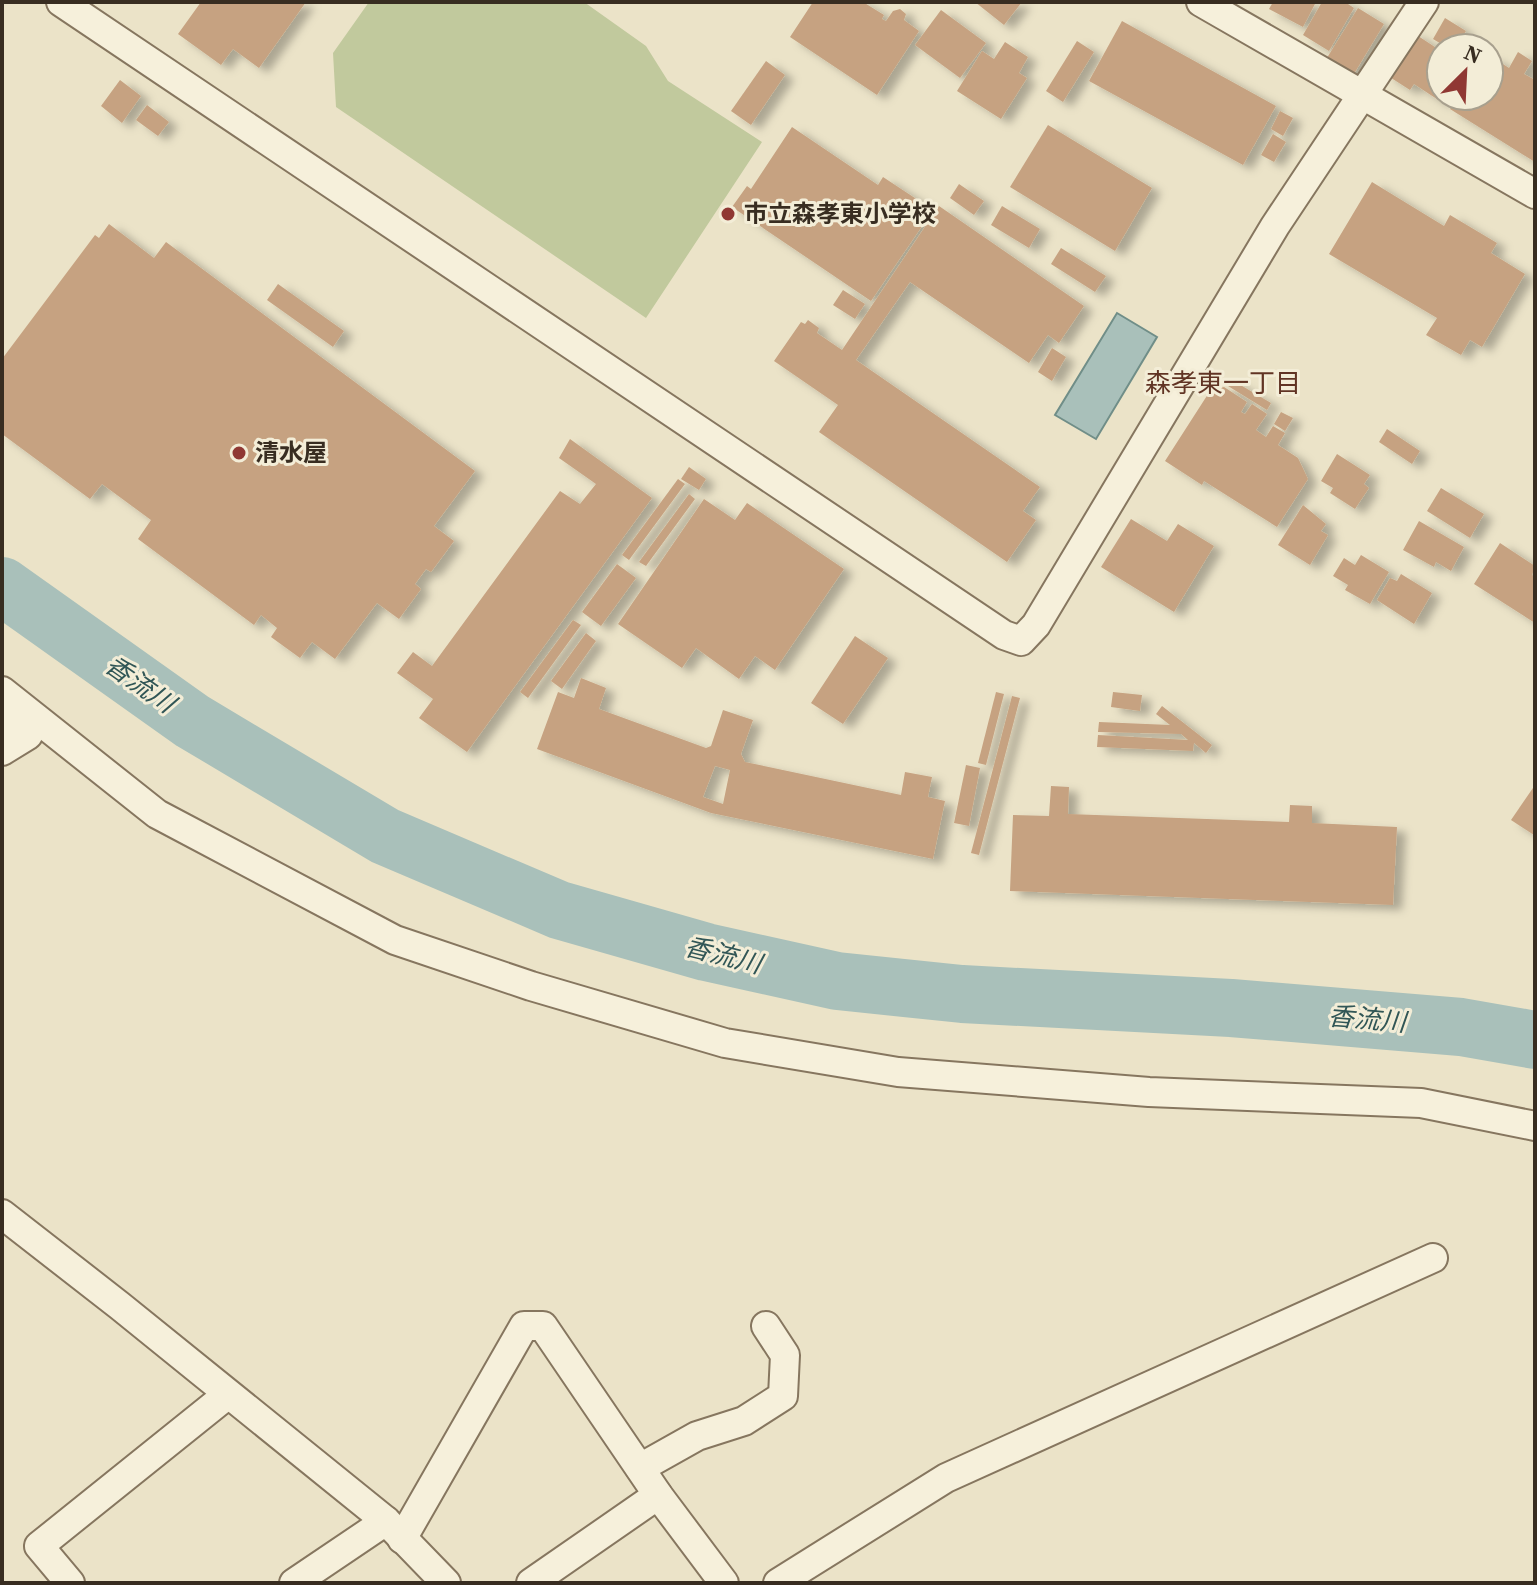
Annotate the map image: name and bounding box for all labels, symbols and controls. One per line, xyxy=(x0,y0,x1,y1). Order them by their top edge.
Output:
north arrow xyxy=(1425,32,1505,112)
text: N xyxy=(1460,37,1487,71)
place label: 市立森孝東小学校 xyxy=(744,197,936,230)
marker: 市立森孝東小学校 xyxy=(719,205,737,223)
district label: 森孝東一丁目 xyxy=(1145,365,1301,401)
place label: 清水屋 xyxy=(255,436,327,469)
marker: 清水屋 xyxy=(230,444,248,462)
water label: 香流川 xyxy=(98,647,185,723)
water label: 香流川 xyxy=(681,928,768,983)
water label: 香流川 xyxy=(1327,998,1410,1041)

